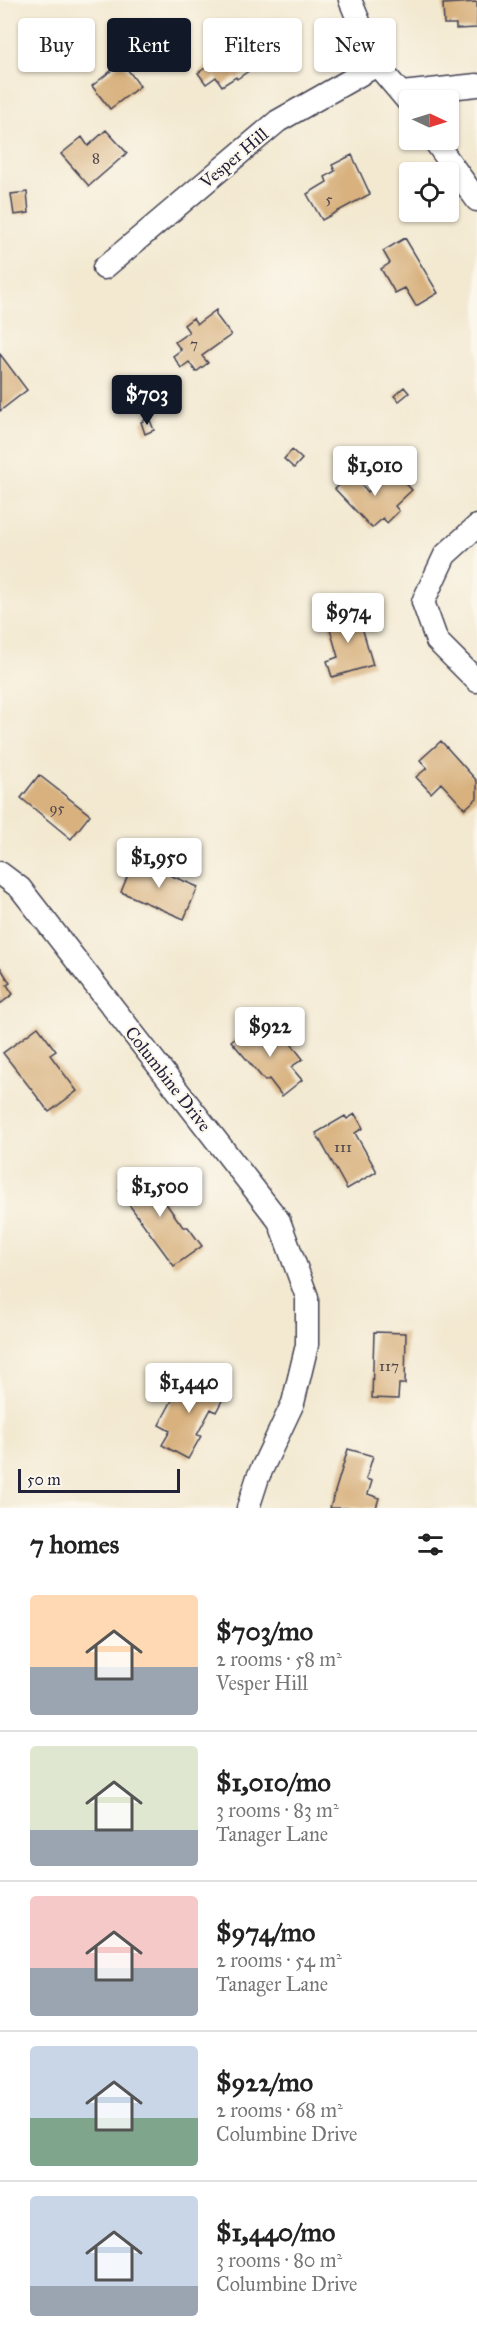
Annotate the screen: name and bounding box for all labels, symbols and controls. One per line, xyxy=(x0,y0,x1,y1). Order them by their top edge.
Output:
chip: Buy xyxy=(18,18,95,72)
chip: Rent xyxy=(107,18,191,72)
chip: Filters xyxy=(203,18,302,72)
chip: New xyxy=(314,18,396,72)
north arrow xyxy=(399,90,459,150)
map controls xyxy=(399,90,459,222)
street label: Vesper Hill xyxy=(194,123,273,194)
house number: 8 xyxy=(92,149,100,167)
button: locate xyxy=(399,162,459,222)
house number: 5 xyxy=(326,190,333,208)
house number: 7 xyxy=(190,335,198,353)
pin: $703 xyxy=(111,375,183,426)
text: $703 xyxy=(126,382,168,406)
pin: $1,010 xyxy=(326,446,424,497)
text: $1,010 xyxy=(347,453,403,477)
pin: $974 xyxy=(312,593,384,644)
text: $974 xyxy=(326,600,370,624)
house number: 95 xyxy=(49,799,65,817)
pin: $1,950 xyxy=(110,838,208,889)
text: $1,950 xyxy=(131,845,187,869)
pin: $922 xyxy=(234,1007,306,1058)
text: $922 xyxy=(249,1014,291,1038)
street label: Columbine Drive xyxy=(120,1022,216,1136)
house number: 111 xyxy=(334,1138,352,1156)
pin: $1,500 xyxy=(111,1167,209,1218)
text: $1,500 xyxy=(131,1174,189,1198)
house number: 117 xyxy=(379,1357,399,1375)
pin: $1,440 xyxy=(140,1363,238,1414)
text: $1,440 xyxy=(159,1370,219,1394)
scale bar xyxy=(18,1466,180,1494)
text: 50 m xyxy=(27,1470,61,1489)
text: 7 homes xyxy=(30,1528,119,1560)
icon: filters xyxy=(414,1528,447,1561)
text: $703/mo xyxy=(216,1615,313,1647)
icon: home xyxy=(78,1619,150,1691)
text: 2 rooms · 58 m² xyxy=(216,1647,342,1671)
text: Vesper Hill xyxy=(216,1671,308,1695)
text: $1,010/mo xyxy=(216,1766,331,1798)
icon: home xyxy=(78,1770,150,1842)
text: 3 rooms · 83 m² xyxy=(216,1798,339,1822)
text: Tanager Lane xyxy=(216,1822,328,1846)
text: $974/mo xyxy=(216,1916,315,1948)
icon: home xyxy=(78,1920,150,1992)
text: 2 rooms · 54 m² xyxy=(216,1948,342,1972)
text: Tanager Lane xyxy=(216,1972,328,1996)
text: $922/mo xyxy=(216,2066,313,2098)
icon: home xyxy=(78,2070,150,2142)
text: 2 rooms · 68 m² xyxy=(216,2098,343,2122)
text: Columbine Drive xyxy=(216,2122,357,2146)
text: $1,440/mo xyxy=(216,2216,335,2248)
icon: home xyxy=(78,2220,150,2292)
text: 3 rooms · 80 m² xyxy=(216,2248,342,2272)
text: Columbine Drive xyxy=(216,2272,357,2296)

